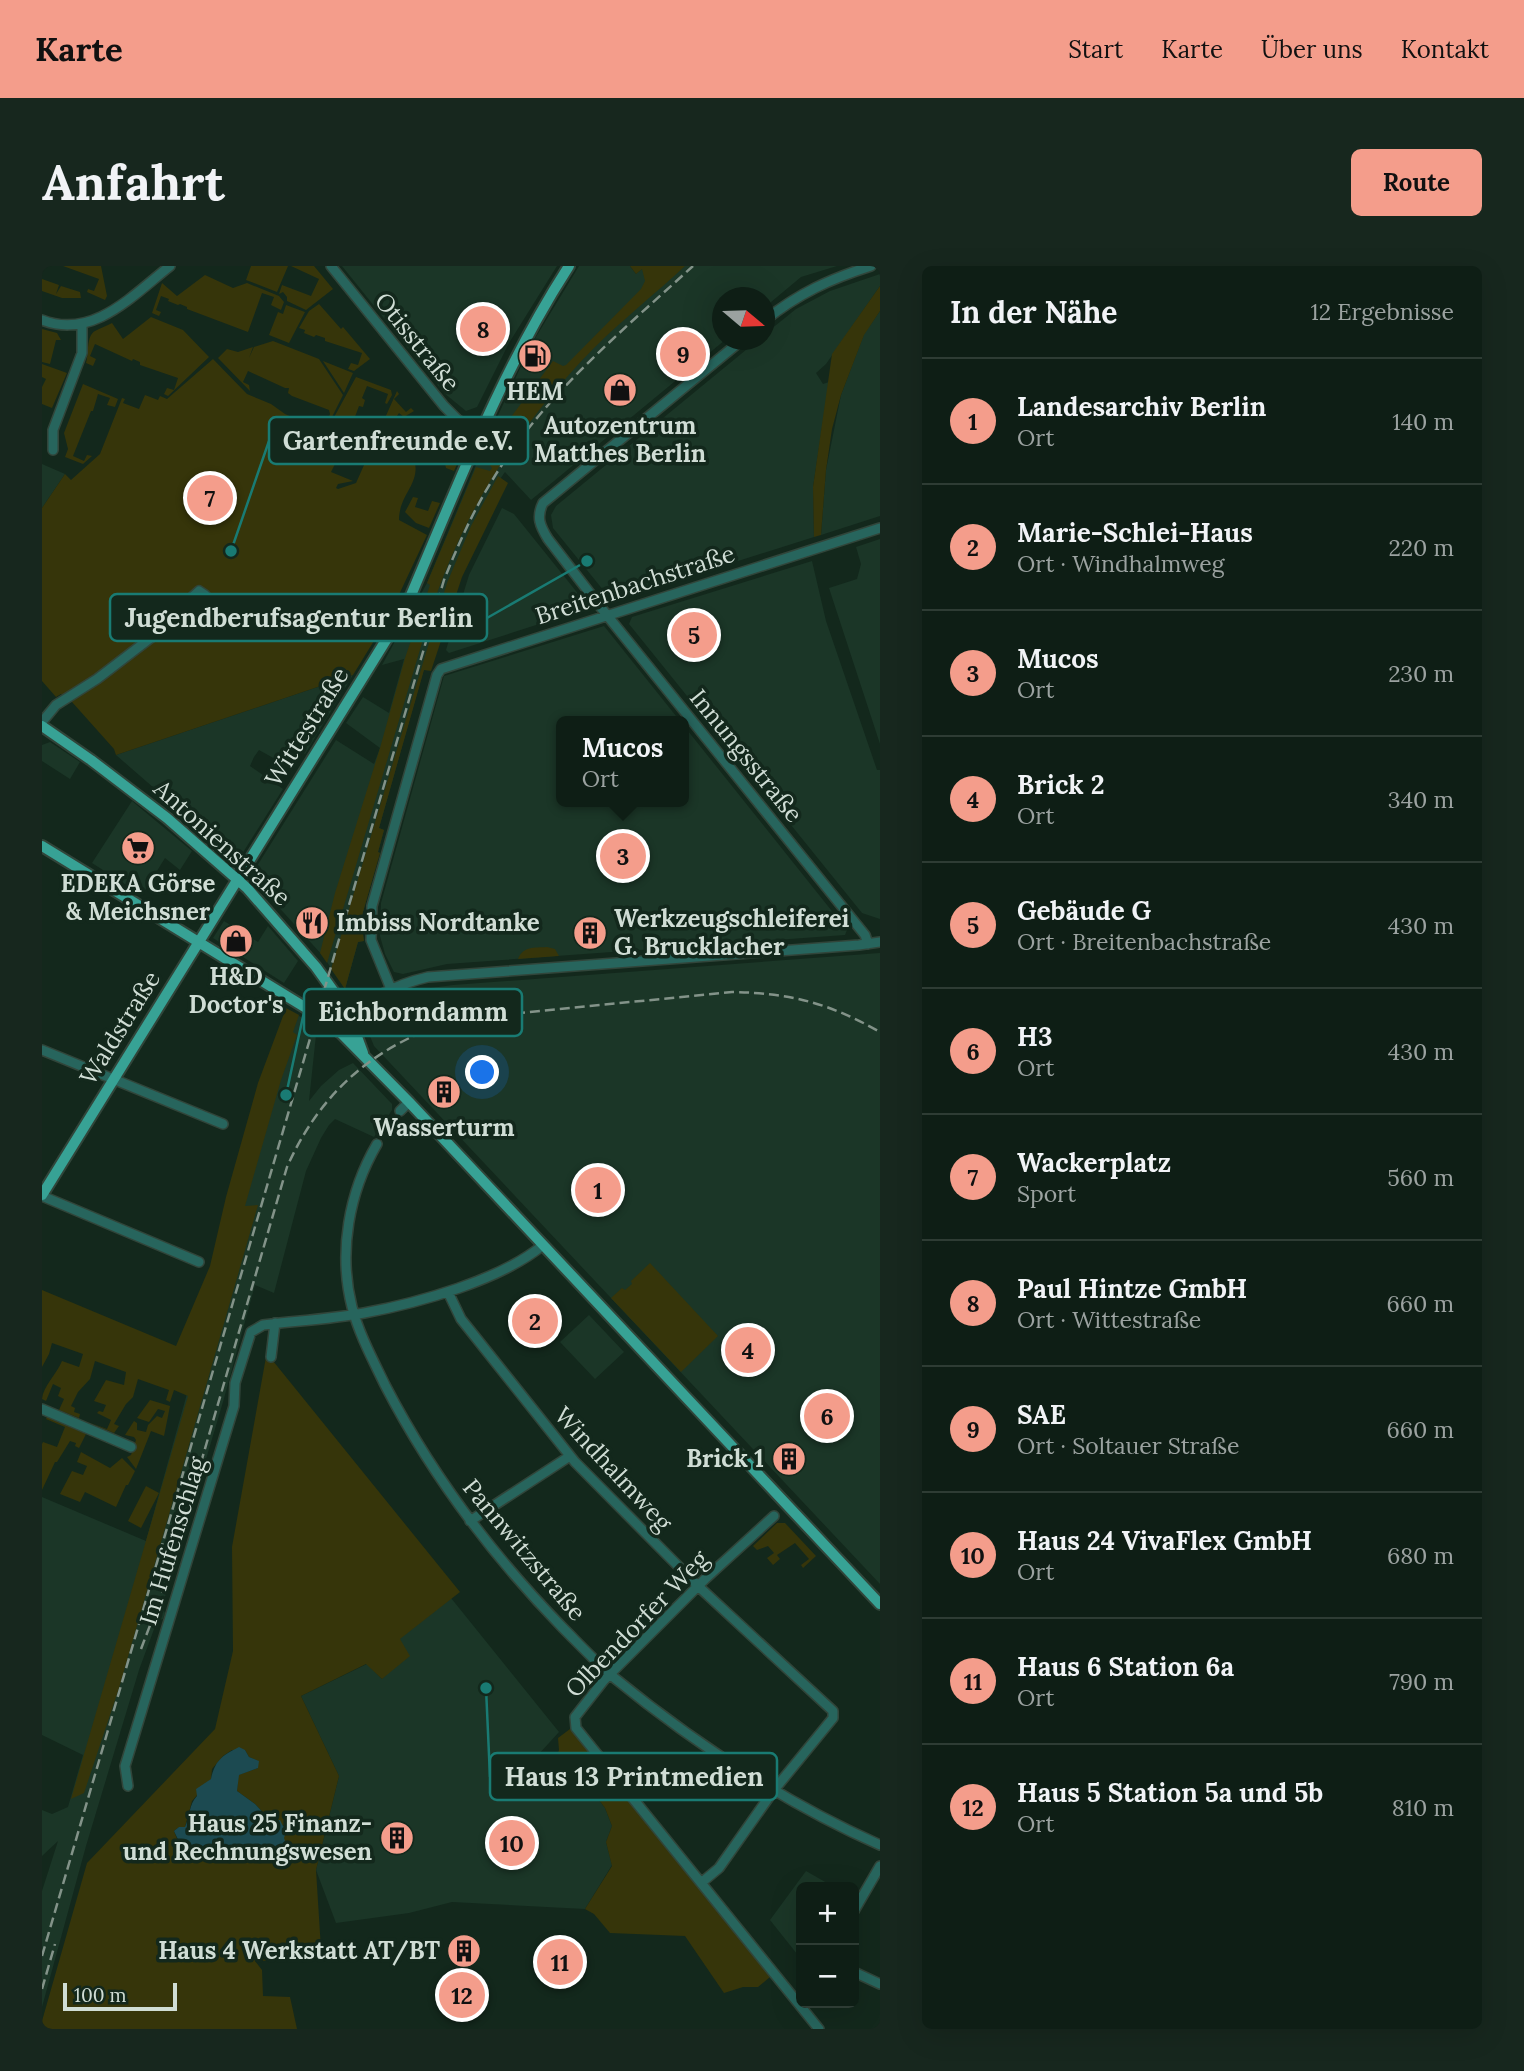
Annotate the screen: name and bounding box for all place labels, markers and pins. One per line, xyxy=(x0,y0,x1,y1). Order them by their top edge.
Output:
pin: 8 xyxy=(460,303,506,355)
pin: 9 xyxy=(660,328,706,380)
fuel station icon: HEM xyxy=(516,337,554,375)
shop icon: Autozentrum Matthes Berlin xyxy=(601,371,639,409)
place label: HEM xyxy=(506,376,564,407)
place label: Autozentrum Matthes Berlin xyxy=(534,410,706,469)
callout: Gartenfreunde e.V. xyxy=(269,417,528,464)
pin: 7 xyxy=(187,472,233,524)
callout: Jugendberufsagentur Berlin xyxy=(110,594,487,641)
pin: 5 xyxy=(671,609,717,661)
supermarket icon: EDEKA Görse & Meichsner xyxy=(119,829,157,867)
pin: 3 xyxy=(600,830,646,882)
place label: EDEKA Görse & Meichsner xyxy=(61,868,216,927)
place label: Werkzeugschleiferei G. Brucklacher xyxy=(614,903,850,962)
restaurant icon: Imbiss Nordtanke xyxy=(293,904,331,942)
place label: Imbiss Nordtanke xyxy=(336,907,540,938)
building icon: Werkzeugschleiferei G. Brucklacher xyxy=(571,914,609,952)
shop icon: H&D Doctor's xyxy=(217,922,255,960)
place label: H&D Doctor's xyxy=(188,961,284,1020)
callout: Eichborndamm xyxy=(304,989,522,1036)
building icon: Wasserturm xyxy=(425,1073,463,1111)
place label: Wasserturm xyxy=(373,1112,515,1143)
pin: 1 xyxy=(575,1164,621,1216)
pin: 2 xyxy=(512,1295,558,1347)
pin: 4 xyxy=(725,1324,771,1376)
pin: 6 xyxy=(804,1390,850,1442)
building icon: Brick 1 xyxy=(770,1440,808,1478)
place label: Brick 1 xyxy=(686,1443,764,1474)
callout: Haus 13 Printmedien xyxy=(490,1753,777,1800)
place label: Haus 25 Finanz- und Rechnungswesen xyxy=(123,1808,372,1867)
pin: 10 xyxy=(489,1817,535,1869)
building icon: Haus 25 Finanz- und Rechnungswesen xyxy=(378,1819,416,1857)
building icon: Haus 4 Werkstatt AT/BT xyxy=(445,1932,483,1970)
place label: Haus 4 Werkstatt AT/BT xyxy=(158,1935,440,1966)
pin: 11 xyxy=(537,1936,583,1988)
pin: 12 xyxy=(439,1969,485,2021)

